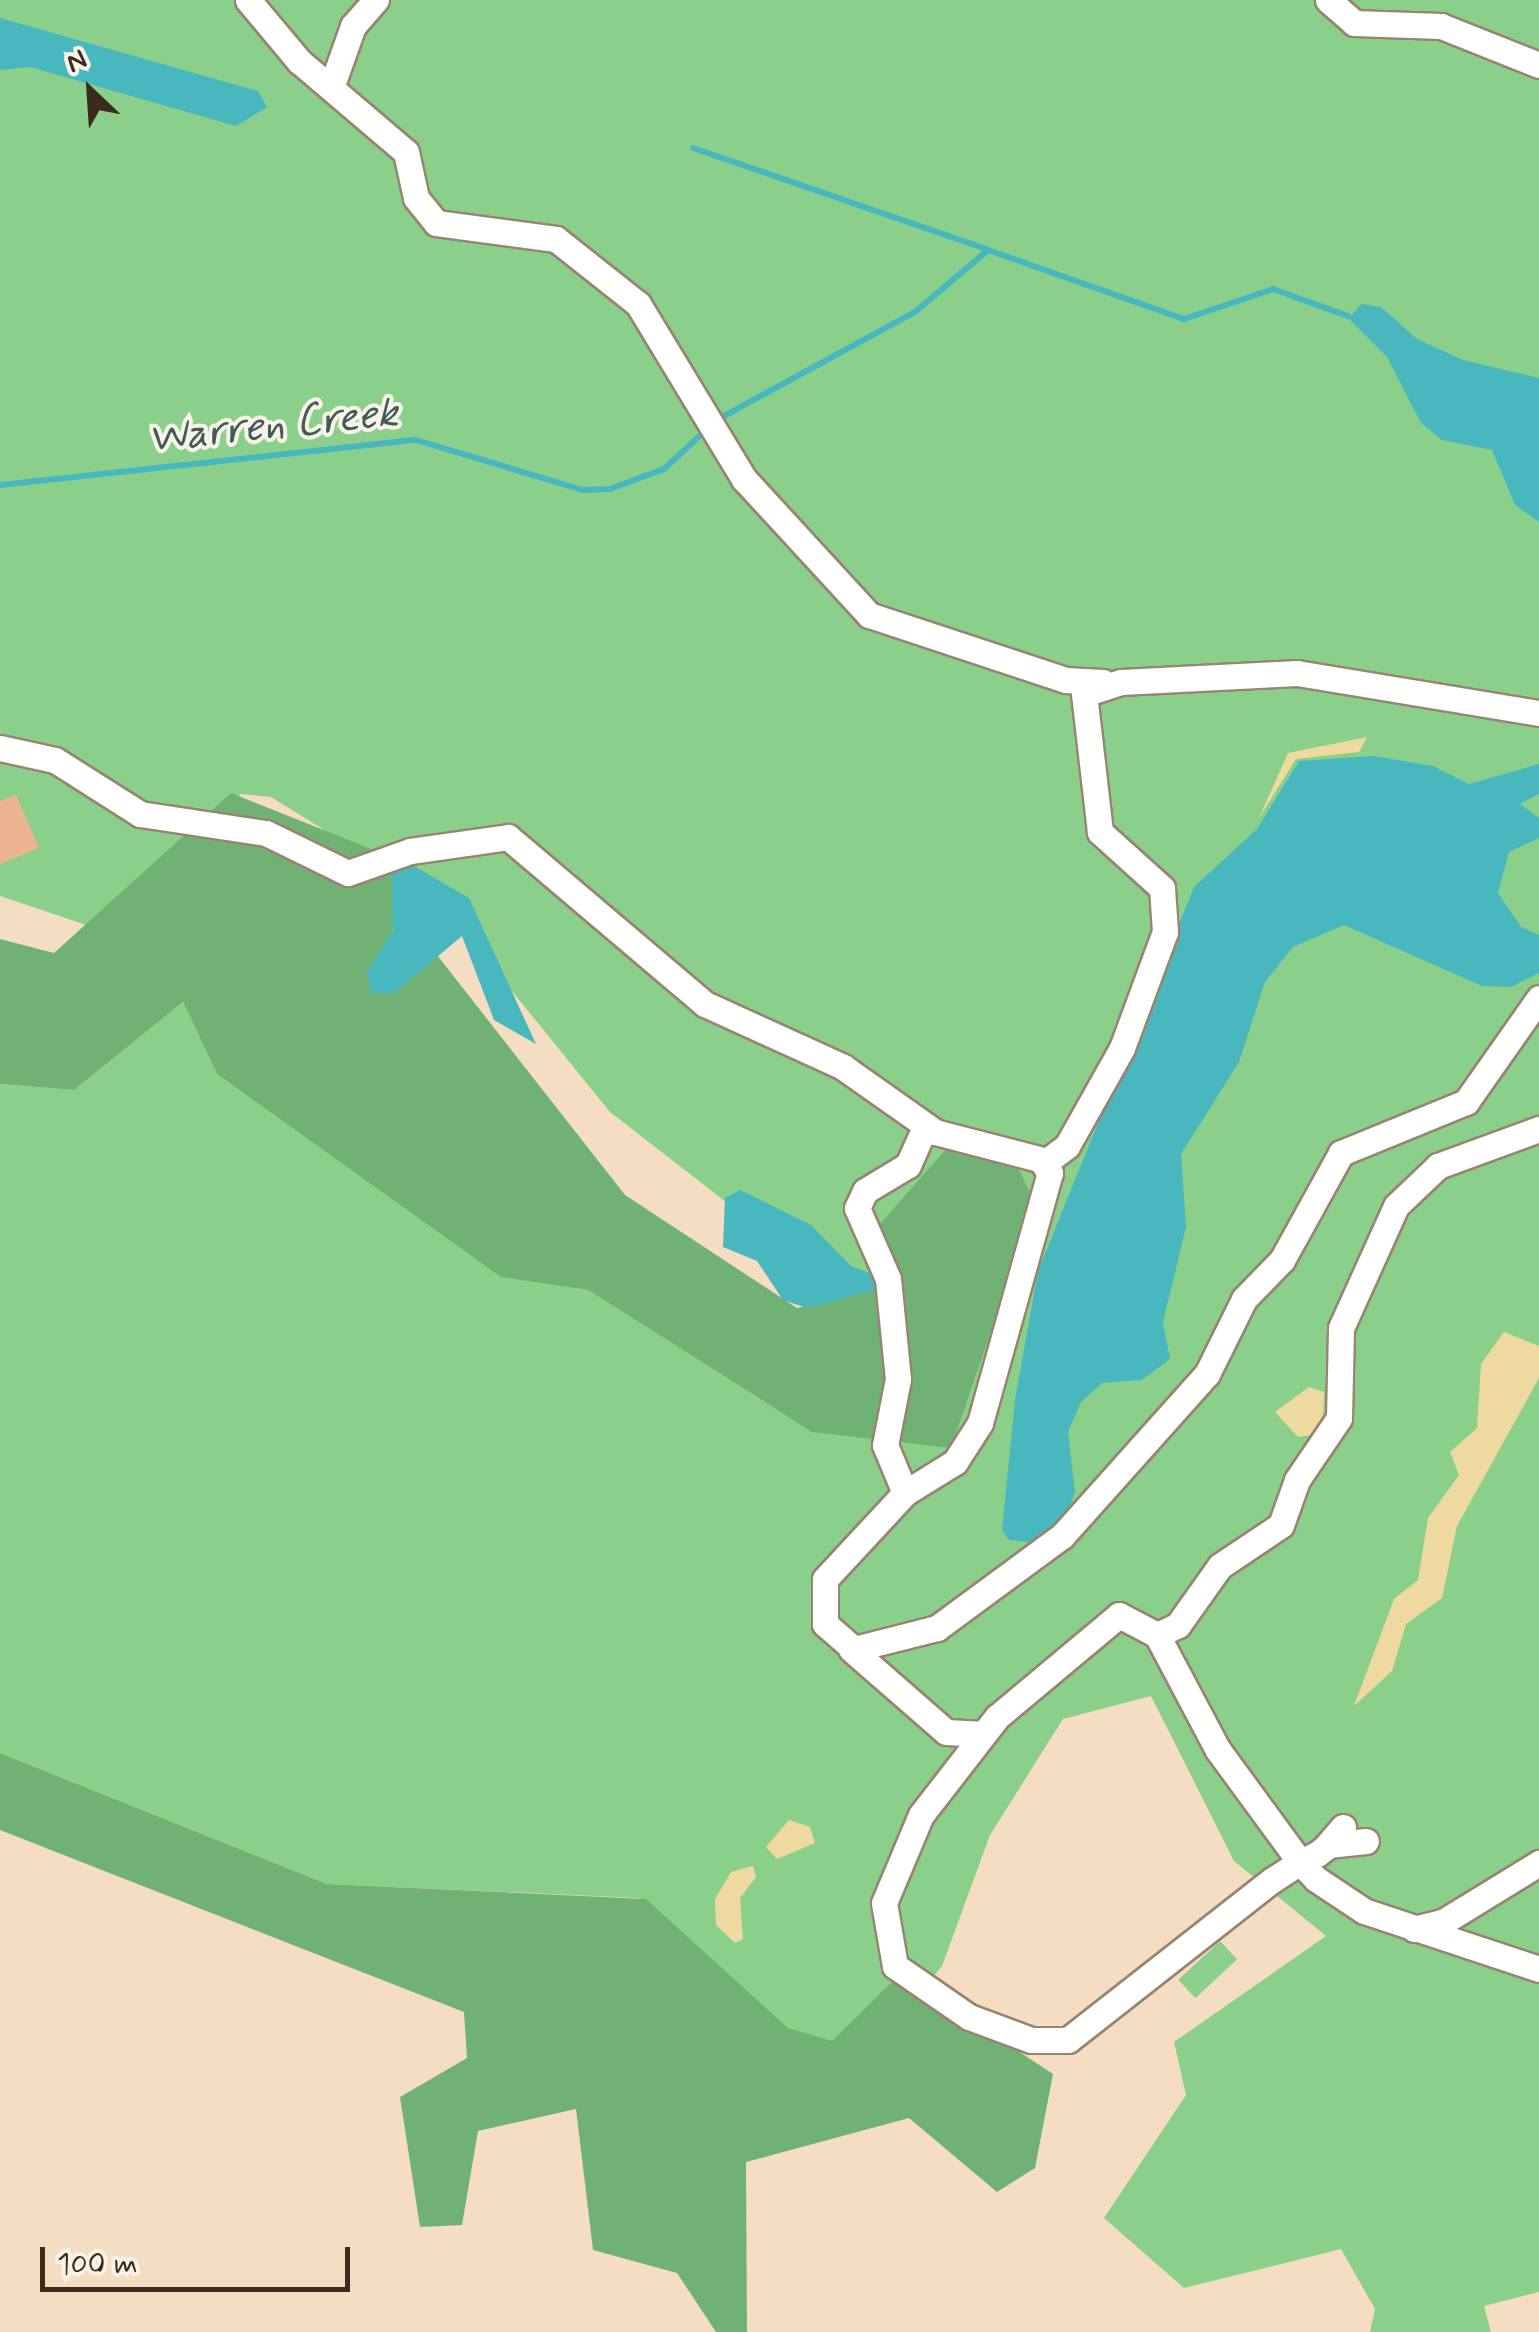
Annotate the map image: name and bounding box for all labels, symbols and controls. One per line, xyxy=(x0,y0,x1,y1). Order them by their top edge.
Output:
north arrow xyxy=(40,40,140,140)
text: N xyxy=(61,42,93,83)
water label: Warren Creek xyxy=(144,389,402,465)
scale bar xyxy=(45,2227,355,2289)
text: 100 m xyxy=(57,2245,138,2284)

